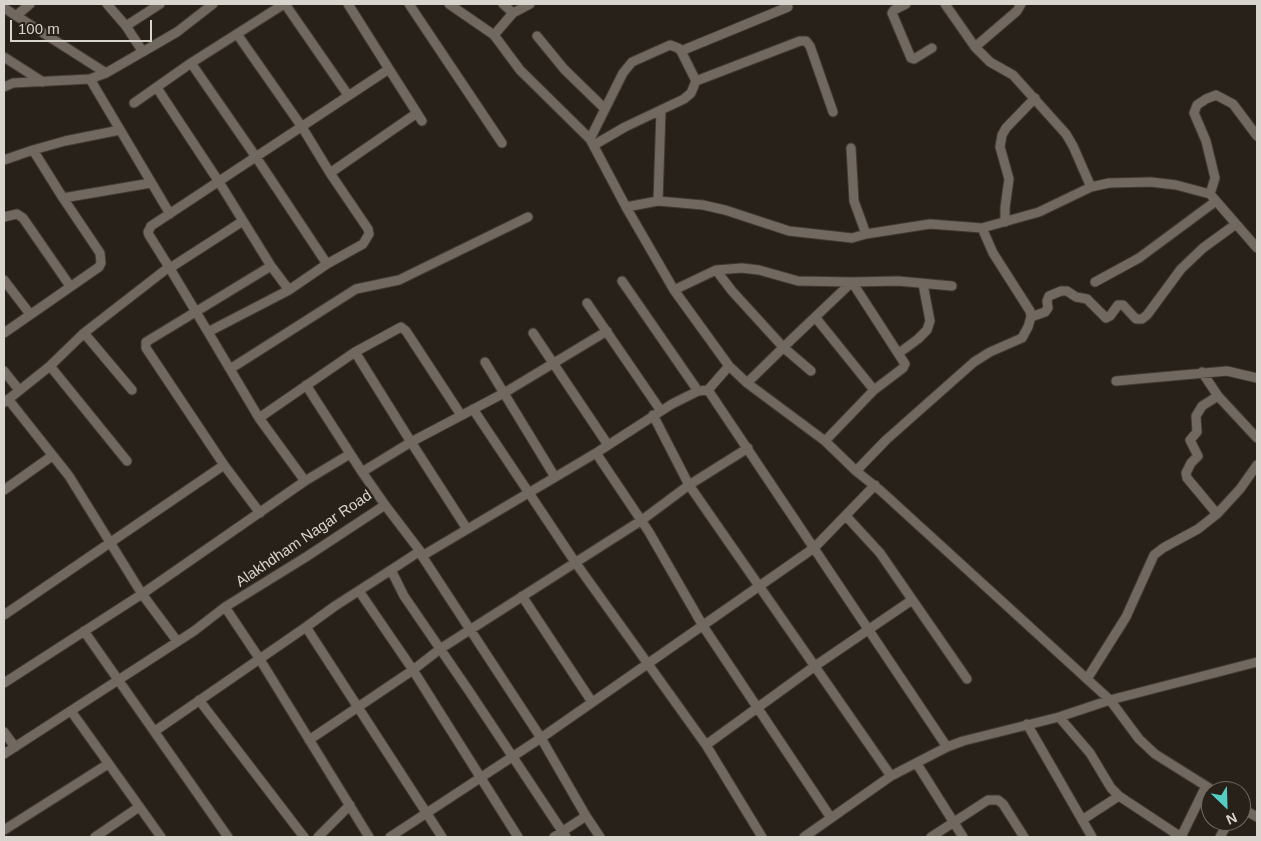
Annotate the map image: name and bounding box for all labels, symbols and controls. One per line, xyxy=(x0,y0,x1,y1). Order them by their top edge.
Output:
scale bar xyxy=(12,10,155,42)
text: 100 m xyxy=(18,20,60,37)
street label: Alakhdham Nagar Road xyxy=(233,487,375,591)
north arrow xyxy=(1201,781,1251,831)
text: N xyxy=(1224,809,1240,828)

